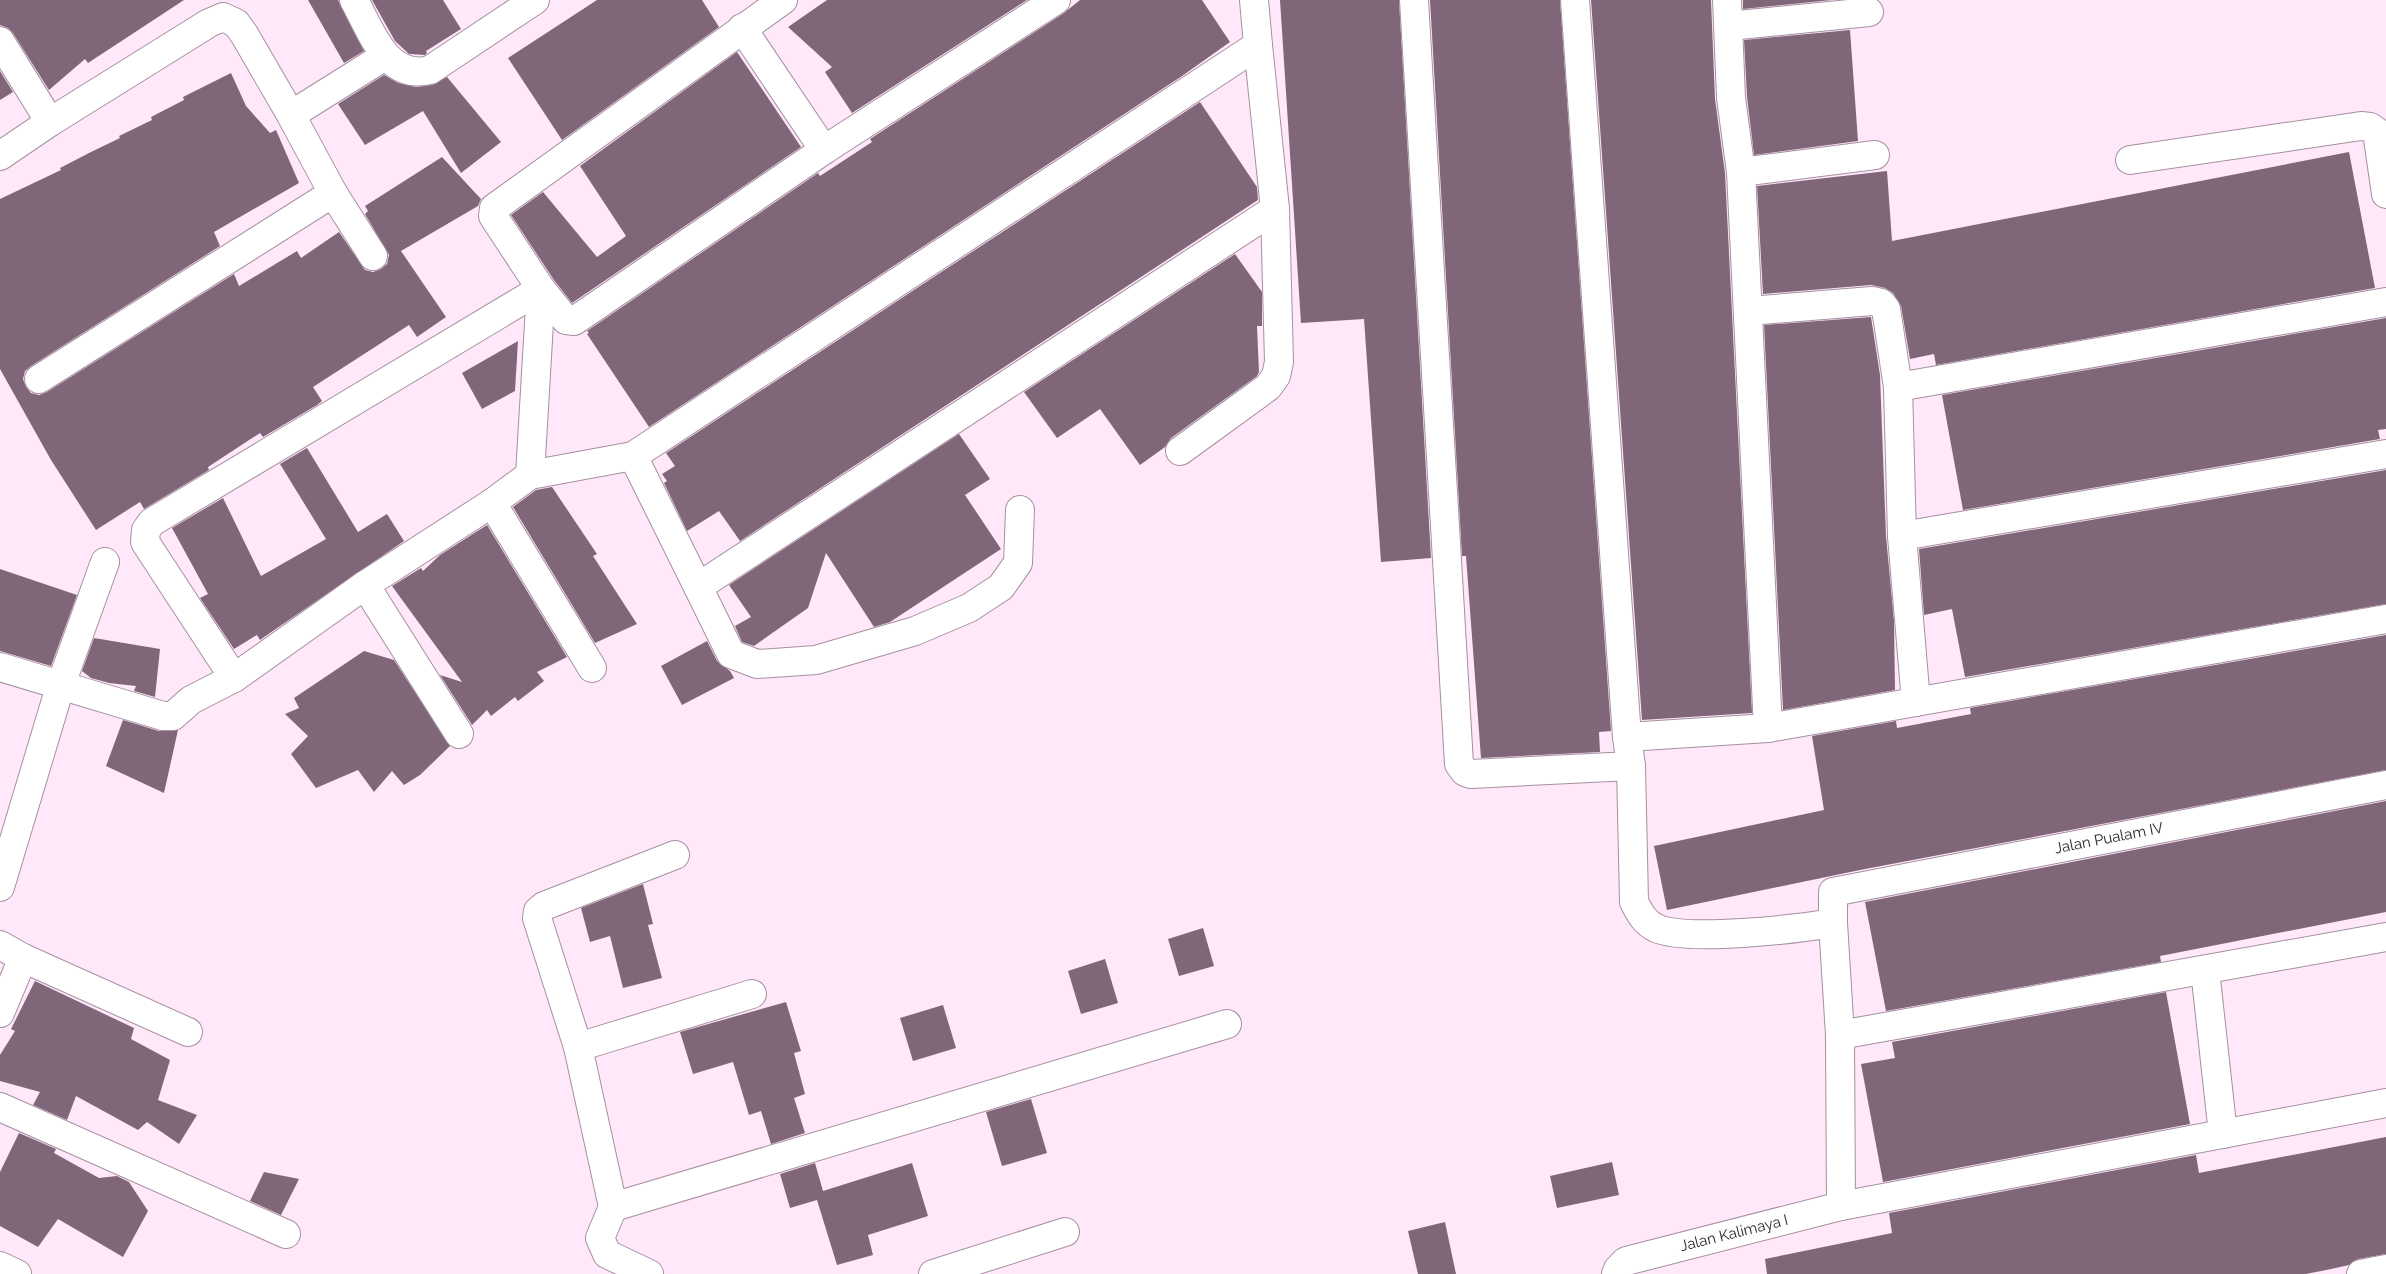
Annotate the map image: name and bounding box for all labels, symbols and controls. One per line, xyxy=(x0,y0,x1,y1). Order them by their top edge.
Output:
street label: Jalan Pualam IV xyxy=(2053,819,2165,857)
street label: Jalan Kalimaya I xyxy=(1678,1211,1790,1255)

